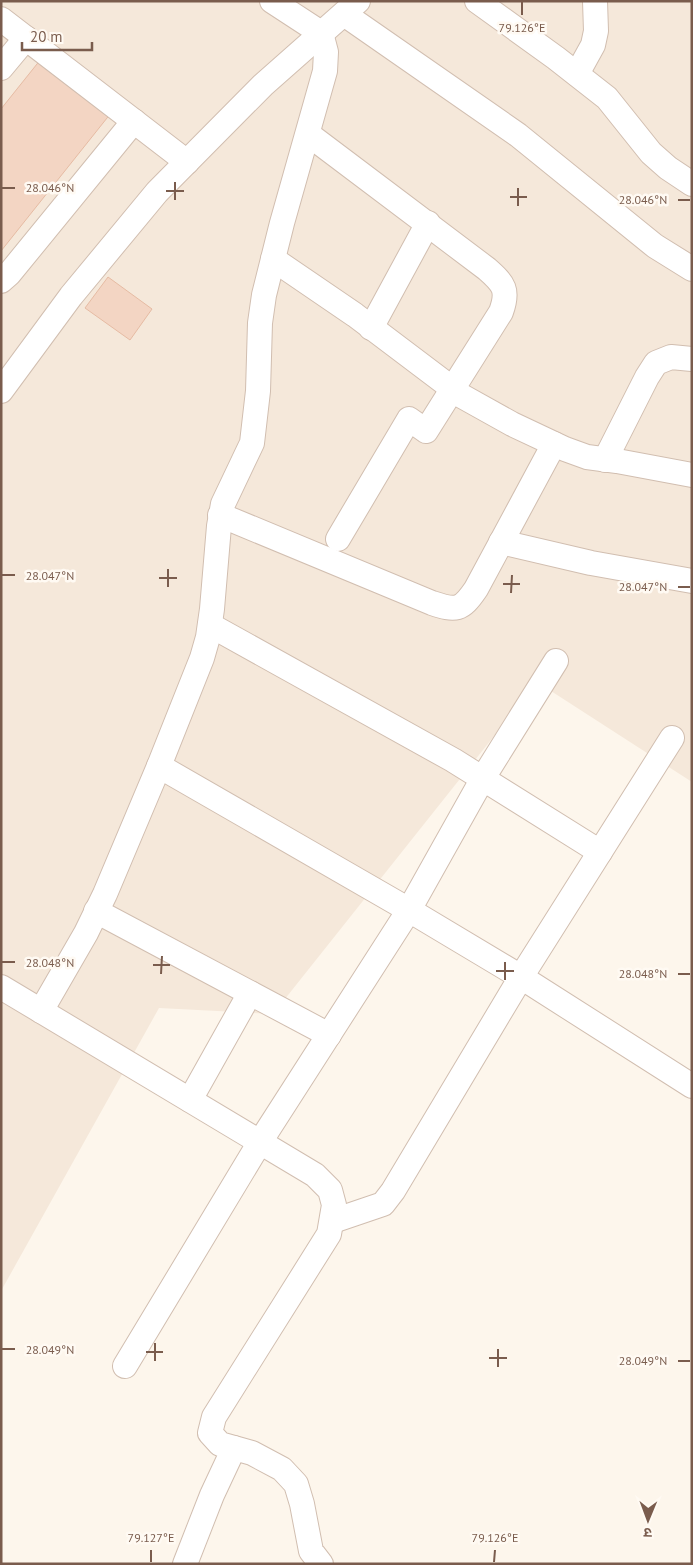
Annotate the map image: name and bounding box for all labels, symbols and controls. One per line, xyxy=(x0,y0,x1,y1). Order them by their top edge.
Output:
scale bar xyxy=(22,20,92,52)
text: 79.126°E xyxy=(499,20,545,35)
text: 20 m xyxy=(30,27,63,46)
text: 28.046°N xyxy=(26,180,74,195)
text: 28.046°N xyxy=(619,192,667,207)
text: 28.047°N xyxy=(26,568,74,583)
text: 28.047°N xyxy=(619,579,667,594)
text: 28.048°N xyxy=(26,955,74,970)
text: 28.048°N xyxy=(619,966,667,981)
text: 28.049°N xyxy=(26,1342,74,1357)
text: 28.049°N xyxy=(619,1353,667,1368)
north arrow xyxy=(623,1495,673,1545)
text: उ xyxy=(643,1524,652,1542)
text: 79.127°E xyxy=(128,1530,174,1545)
text: 79.126°E xyxy=(472,1530,518,1545)

